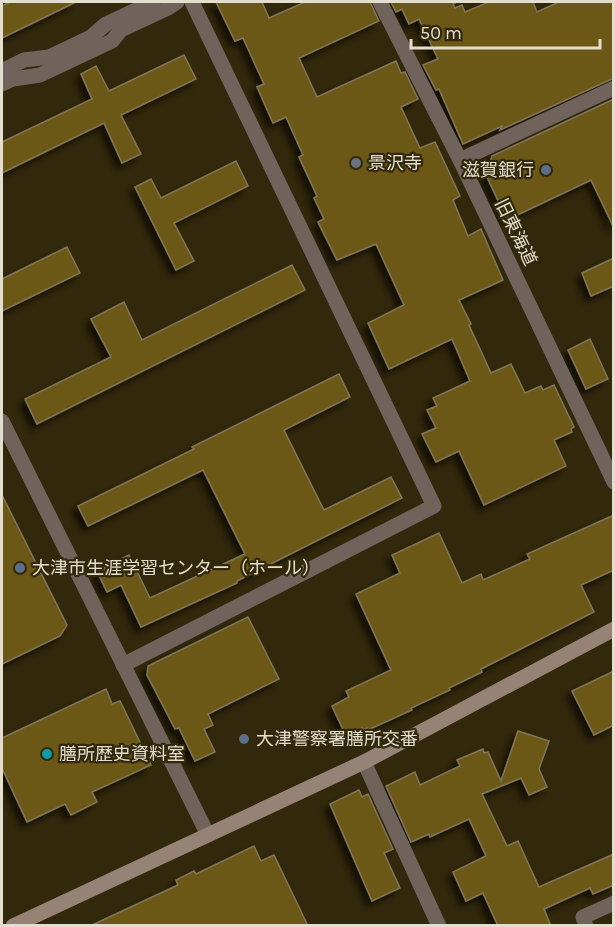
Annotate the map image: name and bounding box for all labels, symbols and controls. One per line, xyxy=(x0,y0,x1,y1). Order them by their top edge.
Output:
scale bar xyxy=(411,12,600,50)
text: 50 m xyxy=(420,22,462,44)
place label: 景沢寺 xyxy=(368,152,422,174)
marker: 景沢寺 xyxy=(349,156,363,170)
place label: 滋賀銀行 xyxy=(462,159,534,181)
marker: 滋賀銀行 xyxy=(539,163,553,177)
street label: 旧東海道 xyxy=(490,195,542,269)
place label: 大津市生涯学習センター（ホール） xyxy=(32,557,320,579)
marker: 大津市生涯学習センター（ホール） xyxy=(13,561,27,575)
place label: 大津警察署膳所交番 xyxy=(256,728,418,750)
marker: 大津警察署膳所交番 xyxy=(237,732,251,746)
place label: 膳所歴史資料室 xyxy=(59,743,185,765)
marker: 膳所歴史資料室 xyxy=(40,747,54,761)

